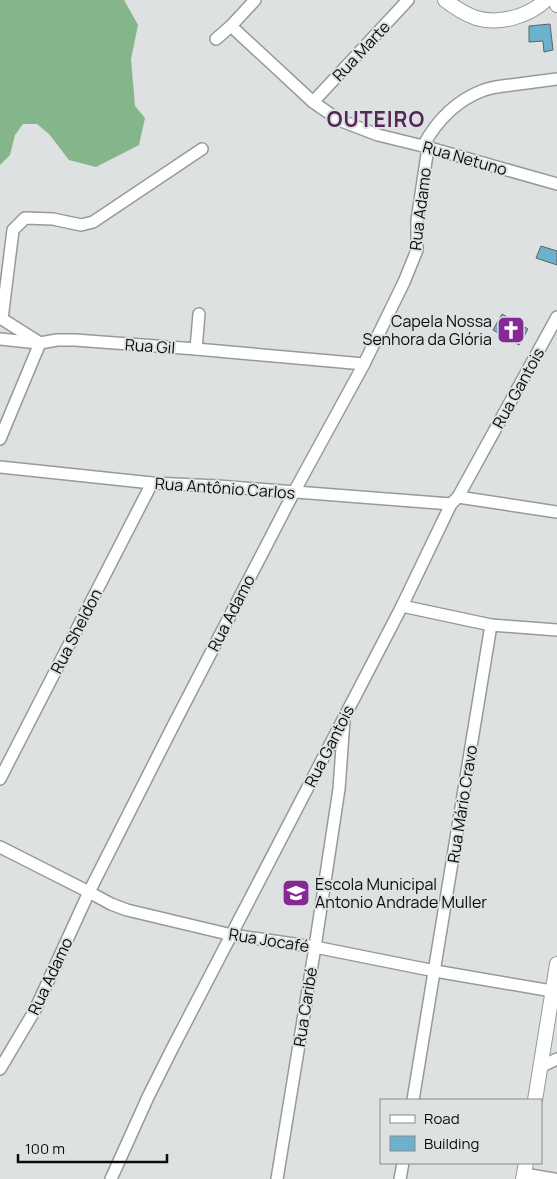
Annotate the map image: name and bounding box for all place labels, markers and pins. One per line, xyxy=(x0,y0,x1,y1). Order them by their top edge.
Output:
place label: Capela Nossa Senhora da Glória xyxy=(363,310,492,350)
church icon: Capela Nossa Senhora da Glória xyxy=(496,315,526,345)
place label: Escola Municipal Antonio Andrade Muller xyxy=(315,873,487,913)
school or university icon: Escola Municipal Antonio Andrade Muller xyxy=(281,878,311,908)

